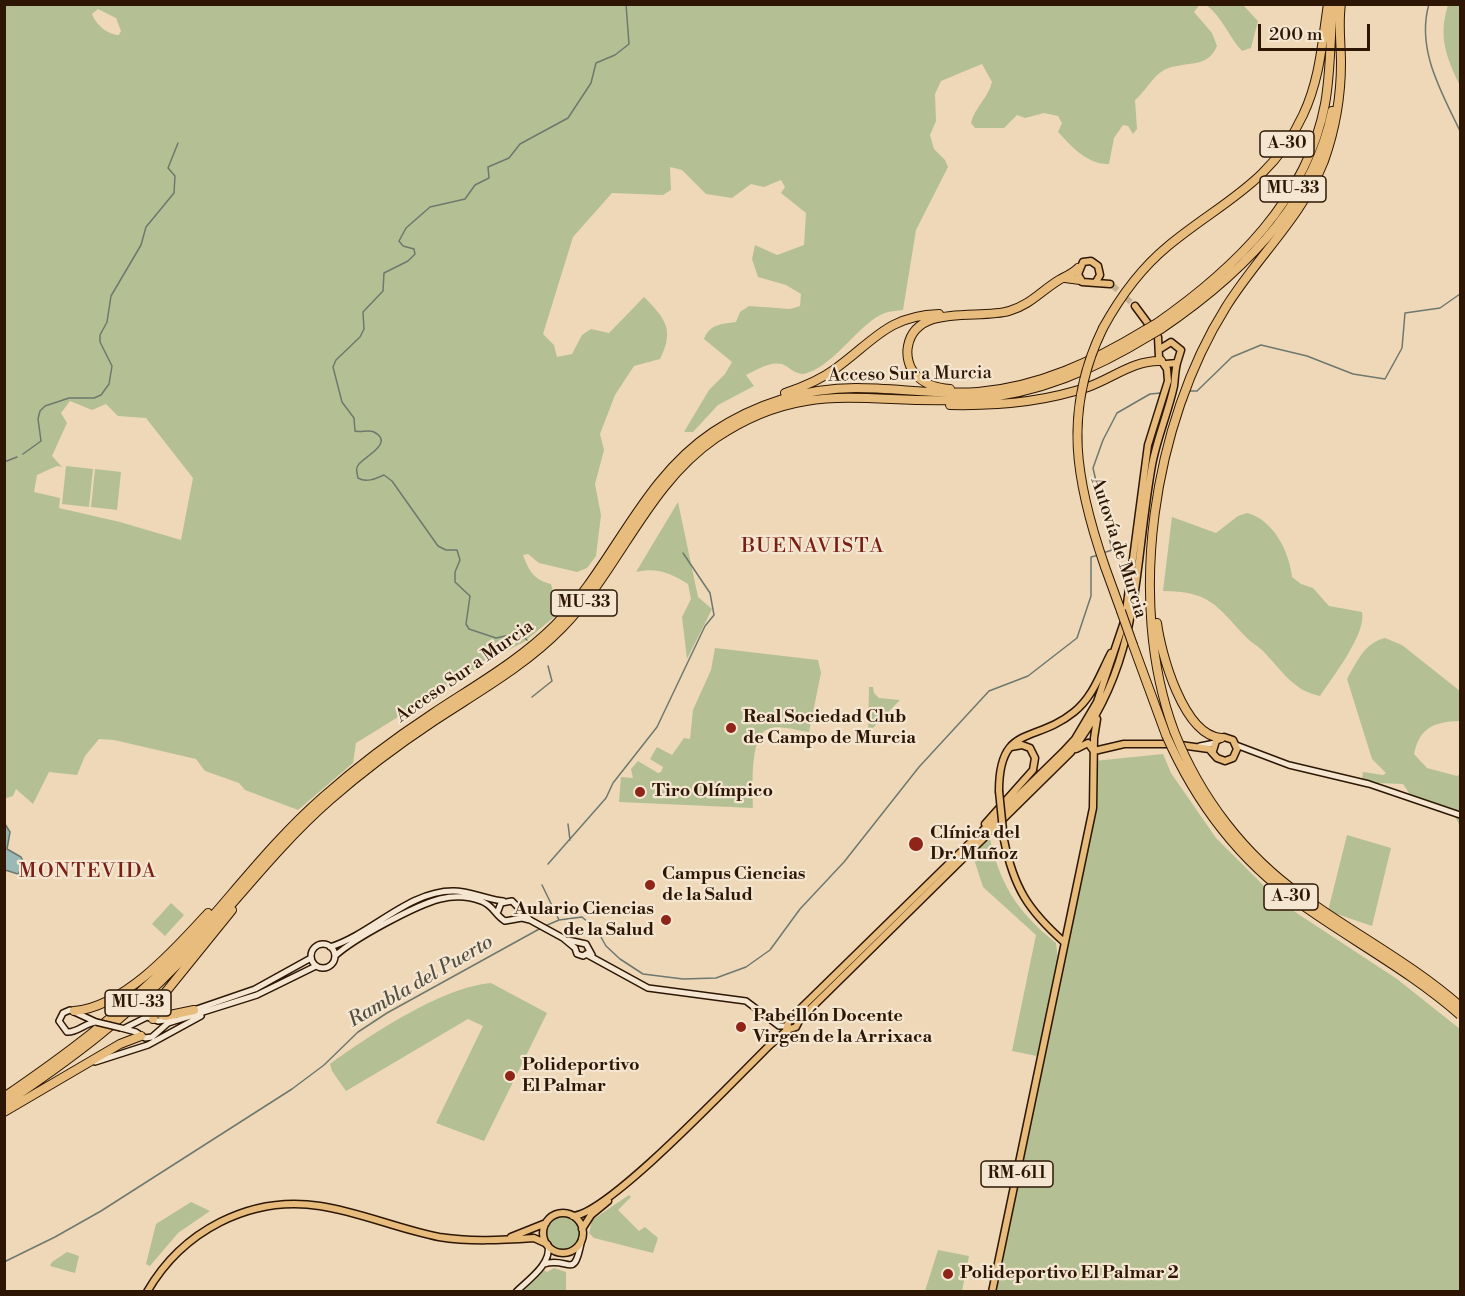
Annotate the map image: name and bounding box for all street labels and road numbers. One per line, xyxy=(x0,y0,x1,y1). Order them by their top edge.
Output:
road number: A-30 xyxy=(1260,131,1314,157)
road number: MU-33 xyxy=(1260,176,1326,202)
street label: Acceso Sur a Murcia xyxy=(828,363,992,387)
street label: Autovía de Murcia xyxy=(1085,475,1151,621)
road number: MU-33 xyxy=(551,590,617,616)
street label: Acceso Sur a Murcia xyxy=(392,616,538,728)
road number: A-30 xyxy=(1264,884,1318,910)
road number: MU-33 xyxy=(105,990,171,1016)
road number: RM-611 xyxy=(981,1161,1053,1187)

